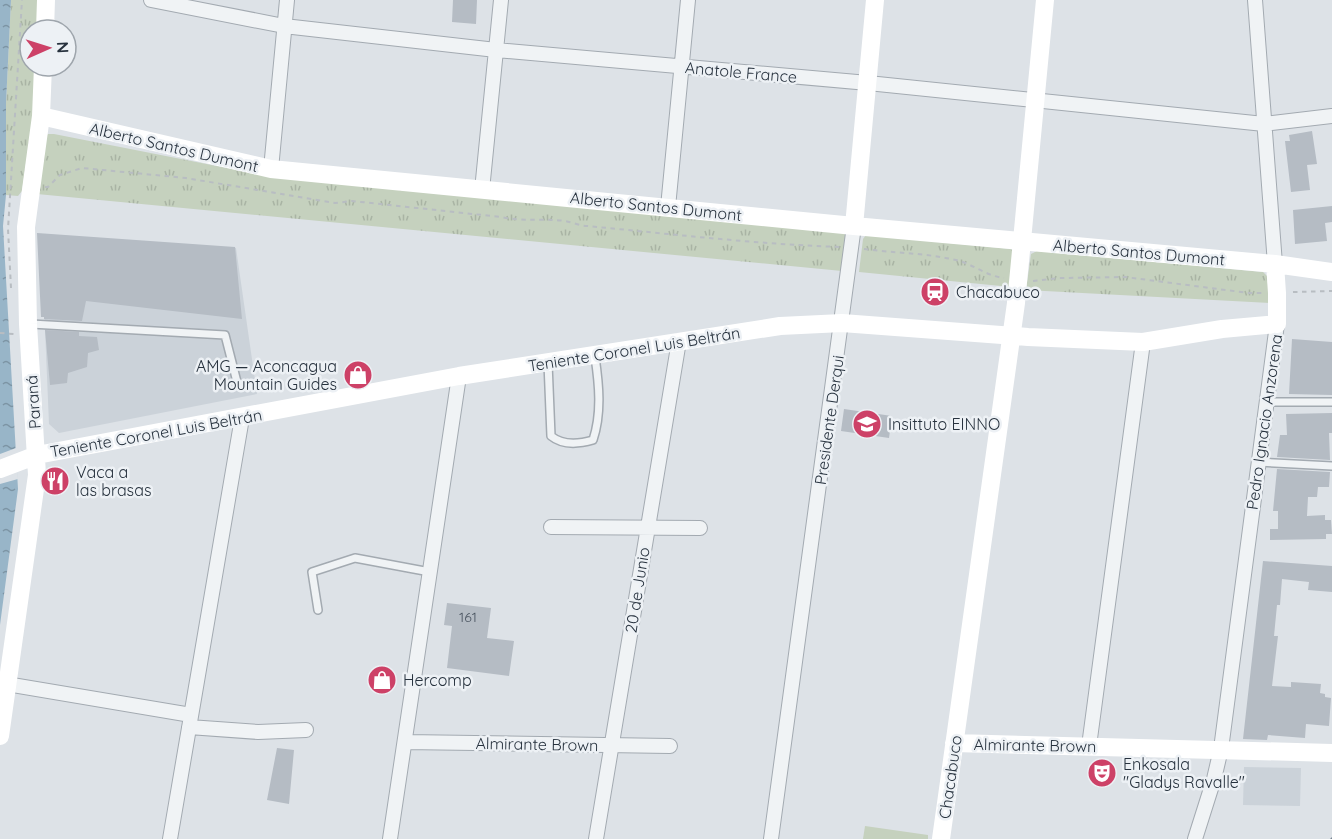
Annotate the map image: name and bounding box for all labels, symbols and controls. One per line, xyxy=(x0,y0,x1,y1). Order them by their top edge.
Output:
north arrow xyxy=(18,18,78,78)
text: N xyxy=(53,41,73,54)
street label: Anatole France xyxy=(684,57,798,87)
street label: Alberto Santos Dumont xyxy=(88,118,260,176)
street label: Alberto Santos Dumont xyxy=(569,187,743,225)
street label: Alberto Santos Dumont xyxy=(1052,235,1226,269)
station icon: Chacabuco xyxy=(919,276,951,308)
place label: Chacabuco xyxy=(956,282,1040,302)
street label: Teniente Coronel Luis Beltrán xyxy=(526,322,742,376)
street label: Pedro Ignacio Anzorena xyxy=(1242,333,1286,511)
street label: Presidente Derqui xyxy=(810,354,848,486)
place label: AMG — Aconcagua Mountain Guides xyxy=(196,356,337,394)
shop icon: AMG — Aconcagua Mountain Guides xyxy=(342,359,374,391)
street label: Paraná xyxy=(21,374,45,430)
street label: Teniente Coronel Luis Beltrán xyxy=(49,405,263,461)
school or university icon: Insittuto EINNO xyxy=(851,408,883,440)
place label: Insittuto EINNO xyxy=(888,414,1000,434)
place label: Vaca a las brasas xyxy=(76,462,151,500)
restaurant icon: Vaca a las brasas xyxy=(39,465,71,497)
street label: 20 de Junio xyxy=(620,546,654,634)
house number: 161 xyxy=(459,608,477,626)
shop icon: Hercomp xyxy=(366,664,398,696)
place label: Hercomp xyxy=(403,670,472,690)
street label: Almirante Brown xyxy=(475,733,599,755)
street label: Chacabuco xyxy=(934,734,966,820)
street label: Almirante Brown xyxy=(973,734,1097,756)
place label: Enkosala "Gladys Ravalle" xyxy=(1123,754,1245,792)
theatre icon: Enkosala "Gladys Ravalle" xyxy=(1086,757,1118,789)

